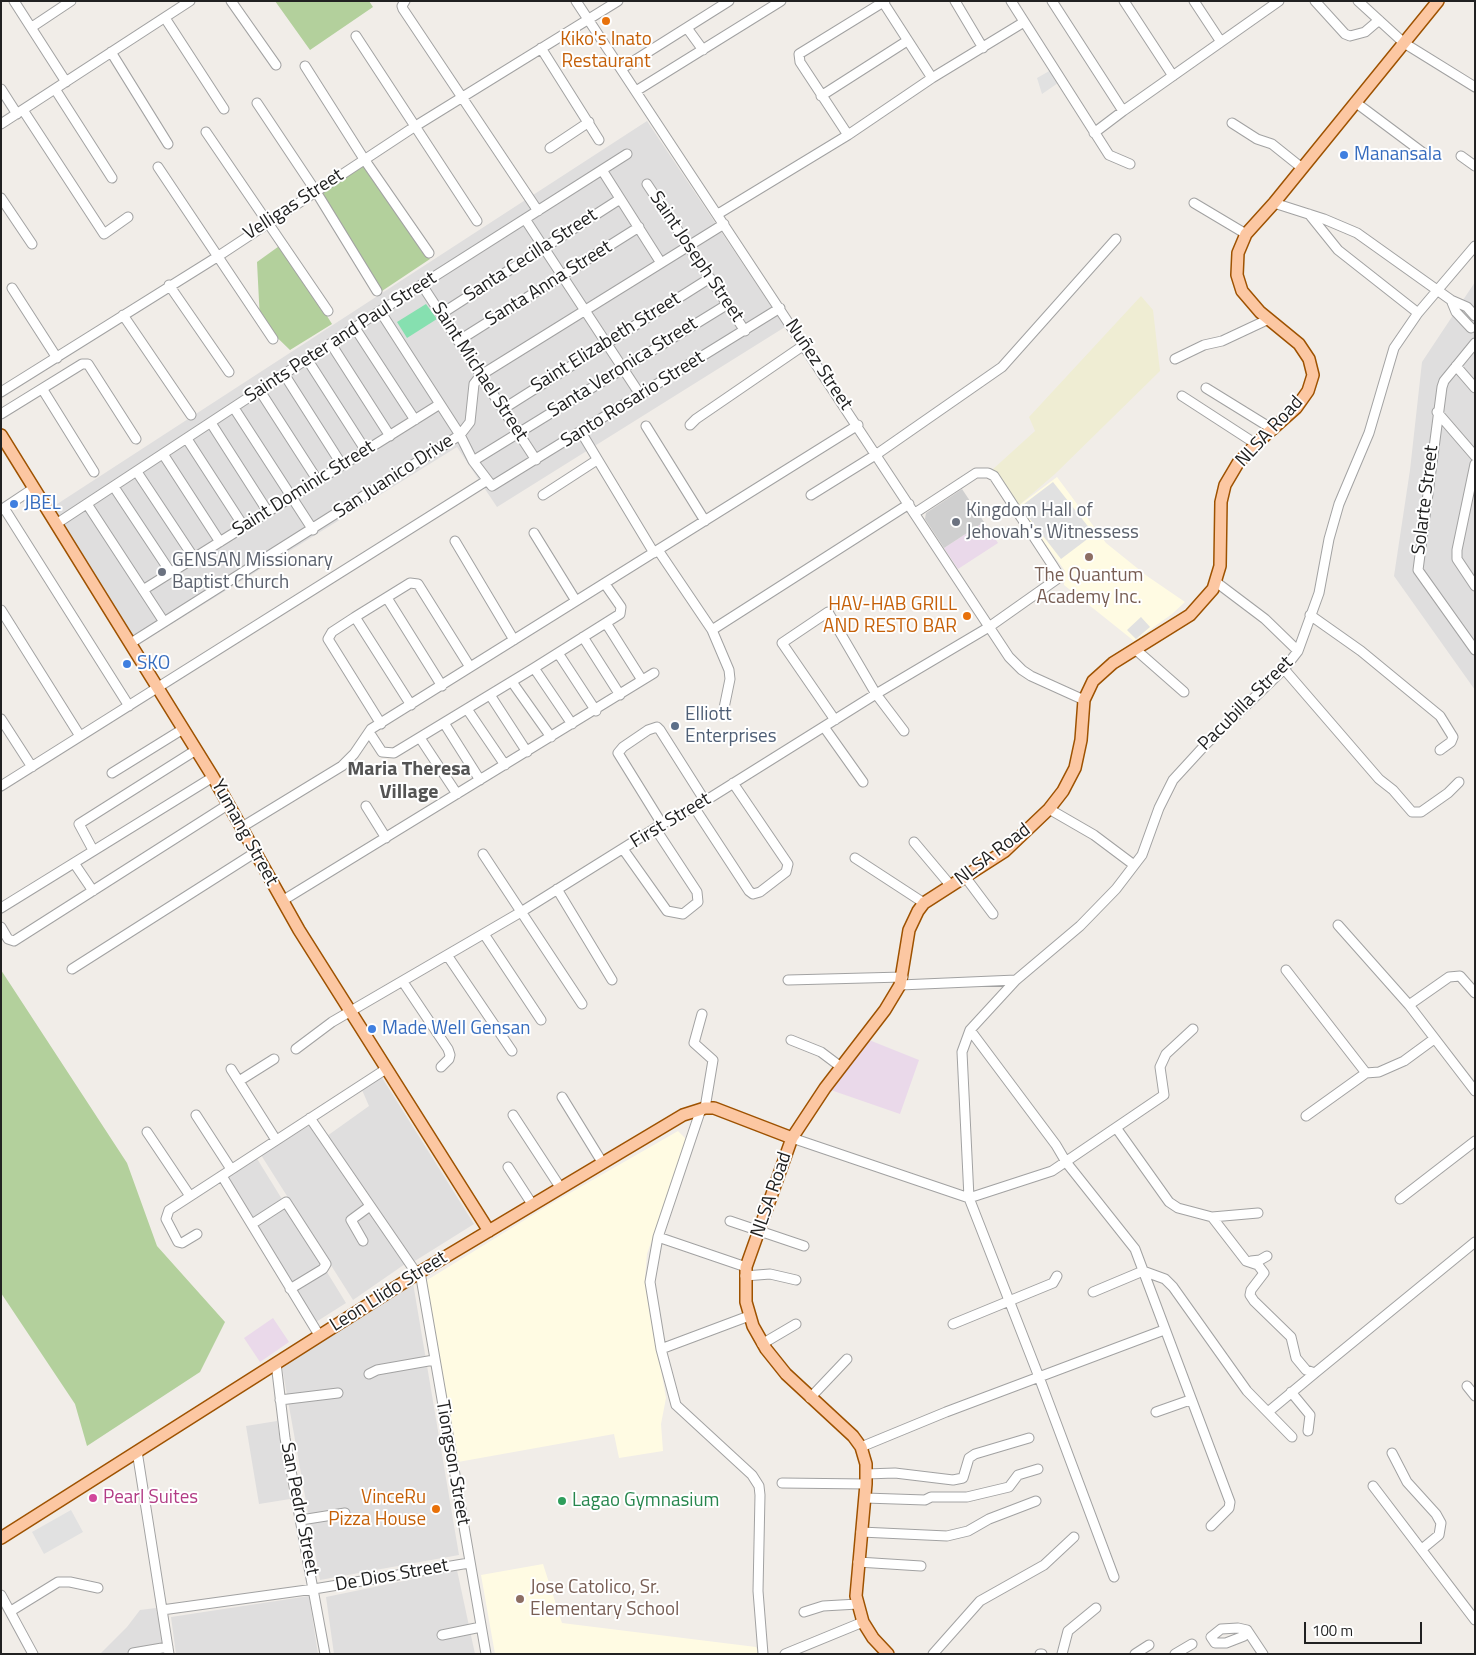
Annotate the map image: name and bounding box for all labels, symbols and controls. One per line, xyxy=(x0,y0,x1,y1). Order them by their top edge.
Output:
marker: Kiko's Inato Restaurant xyxy=(600,15,612,27)
place label: Kiko's Inato Restaurant xyxy=(560,29,652,73)
place label: Manansala xyxy=(1354,144,1442,166)
marker: Manansala xyxy=(1338,149,1350,161)
street label: Velligas Street xyxy=(240,164,348,246)
street label: Saint Joseph Street xyxy=(644,188,748,326)
street label: Santa Cecilla Street xyxy=(460,205,602,307)
street label: Santa Anna Street xyxy=(482,236,616,332)
street label: Saints Peter and Paul Street xyxy=(241,267,441,409)
street label: Saint Elizabeth Street xyxy=(527,288,685,398)
street label: Saint Michael Street xyxy=(426,299,532,445)
street label: Santa Veronica Street xyxy=(544,313,702,423)
street label: Nuñez Street xyxy=(779,315,857,415)
street label: Santo Rosario Street xyxy=(557,347,709,453)
street label: NLSA Road xyxy=(1231,392,1309,472)
street label: San Juanico Drive xyxy=(330,430,458,524)
street label: Saint Dominic Street xyxy=(229,436,379,542)
street label: Solarte Street xyxy=(1408,444,1444,556)
place label: JBEL xyxy=(24,493,61,515)
marker: JBEL xyxy=(8,498,20,510)
place label: Kingdom Hall of Jehovah's Witnessess xyxy=(966,500,1139,544)
marker: Kingdom Hall of Jehovah's Witnessess xyxy=(950,516,962,528)
place label: GENSAN Missionary Baptist Church xyxy=(172,550,333,594)
marker: The Quantum Academy Inc. xyxy=(1083,551,1095,563)
place label: The Quantum Academy Inc. xyxy=(1035,565,1143,609)
marker: GENSAN Missionary Baptist Church xyxy=(156,566,168,578)
place label: HAV-HAB GRILL AND RESTO BAR xyxy=(823,594,957,638)
marker: HAV-HAB GRILL AND RESTO BAR xyxy=(961,610,973,622)
street label: Pacubilla Street xyxy=(1194,652,1298,756)
place label: SKO xyxy=(137,653,170,675)
marker: SKO xyxy=(121,658,133,670)
place label: Elliott Enterprises xyxy=(685,704,777,748)
marker: Elliott Enterprises xyxy=(669,720,681,732)
district label: Maria Theresa Village xyxy=(347,758,471,805)
street label: Yumang Street xyxy=(205,776,283,890)
street label: First Street xyxy=(627,788,715,854)
street label: NLSA Road xyxy=(951,819,1035,891)
place label: Made Well Gensan xyxy=(382,1018,530,1040)
marker: Made Well Gensan xyxy=(366,1023,378,1035)
street label: NLSA Road xyxy=(747,1149,797,1241)
street label: Leon Llido Street xyxy=(326,1247,452,1337)
street label: Tiongson Street xyxy=(430,1399,474,1527)
street label: San Pedro Street xyxy=(275,1441,323,1577)
place label: Pearl Suites xyxy=(103,1487,198,1509)
place label: VinceRu Pizza House xyxy=(328,1487,426,1531)
place label: Lagao Gymnasium xyxy=(572,1490,719,1512)
marker: Pearl Suites xyxy=(87,1492,99,1504)
marker: Lagao Gymnasium xyxy=(556,1495,568,1507)
marker: VinceRu Pizza House xyxy=(430,1503,442,1515)
street label: De Dios Street xyxy=(334,1555,450,1597)
place label: Jose Catolico, Sr. Elementary School xyxy=(530,1577,679,1621)
marker: Jose Catolico, Sr. Elementary School xyxy=(514,1593,526,1605)
scale bar xyxy=(1306,1612,1424,1644)
text: 100 m xyxy=(1312,1619,1353,1642)

